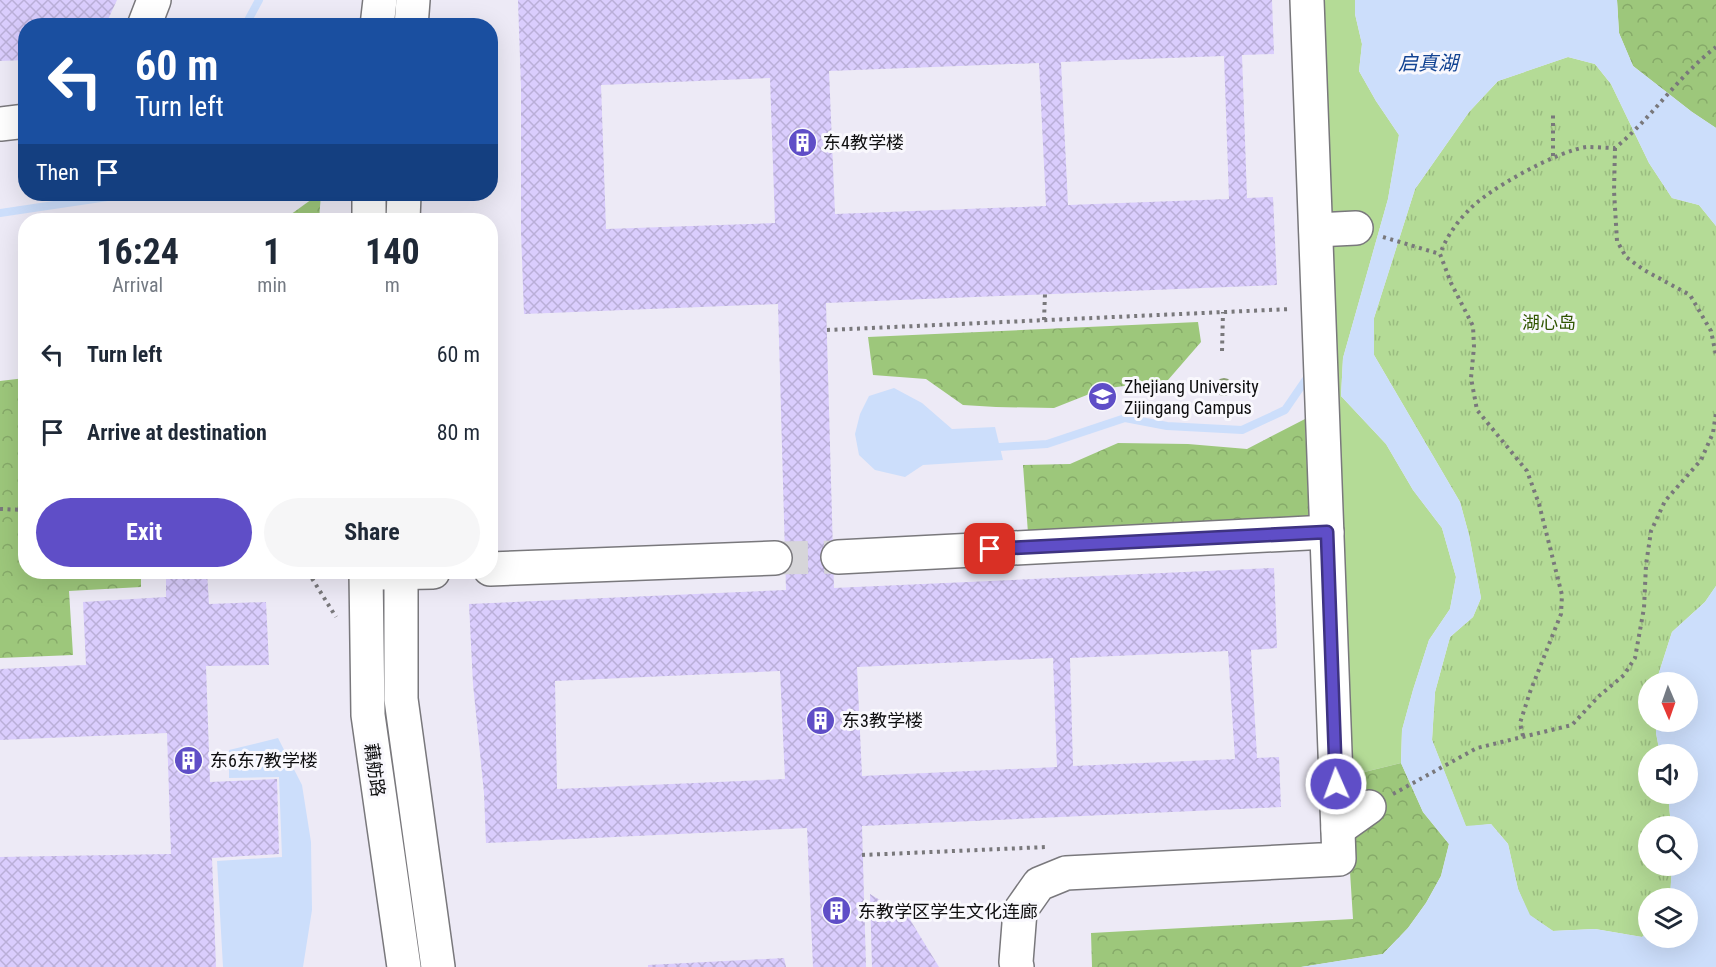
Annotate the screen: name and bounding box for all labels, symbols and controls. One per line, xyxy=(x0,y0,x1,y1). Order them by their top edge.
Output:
text: 60 m xyxy=(135,41,218,90)
icon: left xyxy=(36,42,114,120)
water label: 启真湖 xyxy=(1398,51,1461,75)
text: Turn left xyxy=(135,91,224,123)
building icon: 东4教学楼 xyxy=(786,126,818,158)
place label: 东4教学楼 xyxy=(823,132,904,153)
icon: arrive xyxy=(91,156,124,189)
text: Then xyxy=(36,160,79,185)
text: 16:24 xyxy=(96,231,179,273)
text: 1 xyxy=(263,231,281,273)
text: 140 xyxy=(365,231,420,273)
text: Arrival xyxy=(112,273,163,297)
text: min xyxy=(257,273,287,297)
text: m xyxy=(385,273,400,297)
park label: 湖心岛 xyxy=(1522,312,1576,333)
icon: left xyxy=(36,338,69,371)
text: Turn left xyxy=(87,342,162,367)
text: 60 m xyxy=(437,342,480,367)
place label: Zhejiang University Zijingang Campus xyxy=(1124,376,1259,418)
school or university icon: Zhejiang University Zijingang Campus xyxy=(1087,380,1119,412)
icon: arrive xyxy=(36,416,69,449)
text: Arrive at destination xyxy=(87,420,267,445)
text: 80 m xyxy=(437,420,480,445)
button: Exit xyxy=(36,498,252,567)
button: Share xyxy=(264,498,480,567)
pin xyxy=(964,523,1015,574)
icon: arrive xyxy=(973,532,1006,565)
north arrow xyxy=(1638,672,1698,732)
map controls xyxy=(1638,672,1698,948)
building icon: 东3教学楼 xyxy=(805,704,837,736)
place label: 东3教学楼 xyxy=(842,710,923,731)
street label: 藕舫路 xyxy=(361,742,389,798)
building icon: 东6东7教学楼 xyxy=(173,744,205,776)
button: sound xyxy=(1638,744,1698,804)
place label: 东6东7教学楼 xyxy=(210,750,318,771)
position arrow xyxy=(1304,752,1368,816)
button: search xyxy=(1638,816,1698,876)
button: layers xyxy=(1638,888,1698,948)
building icon: 东教学区学生文化连廊 xyxy=(821,895,853,927)
place label: 东教学区学生文化连廊 xyxy=(858,901,1038,922)

